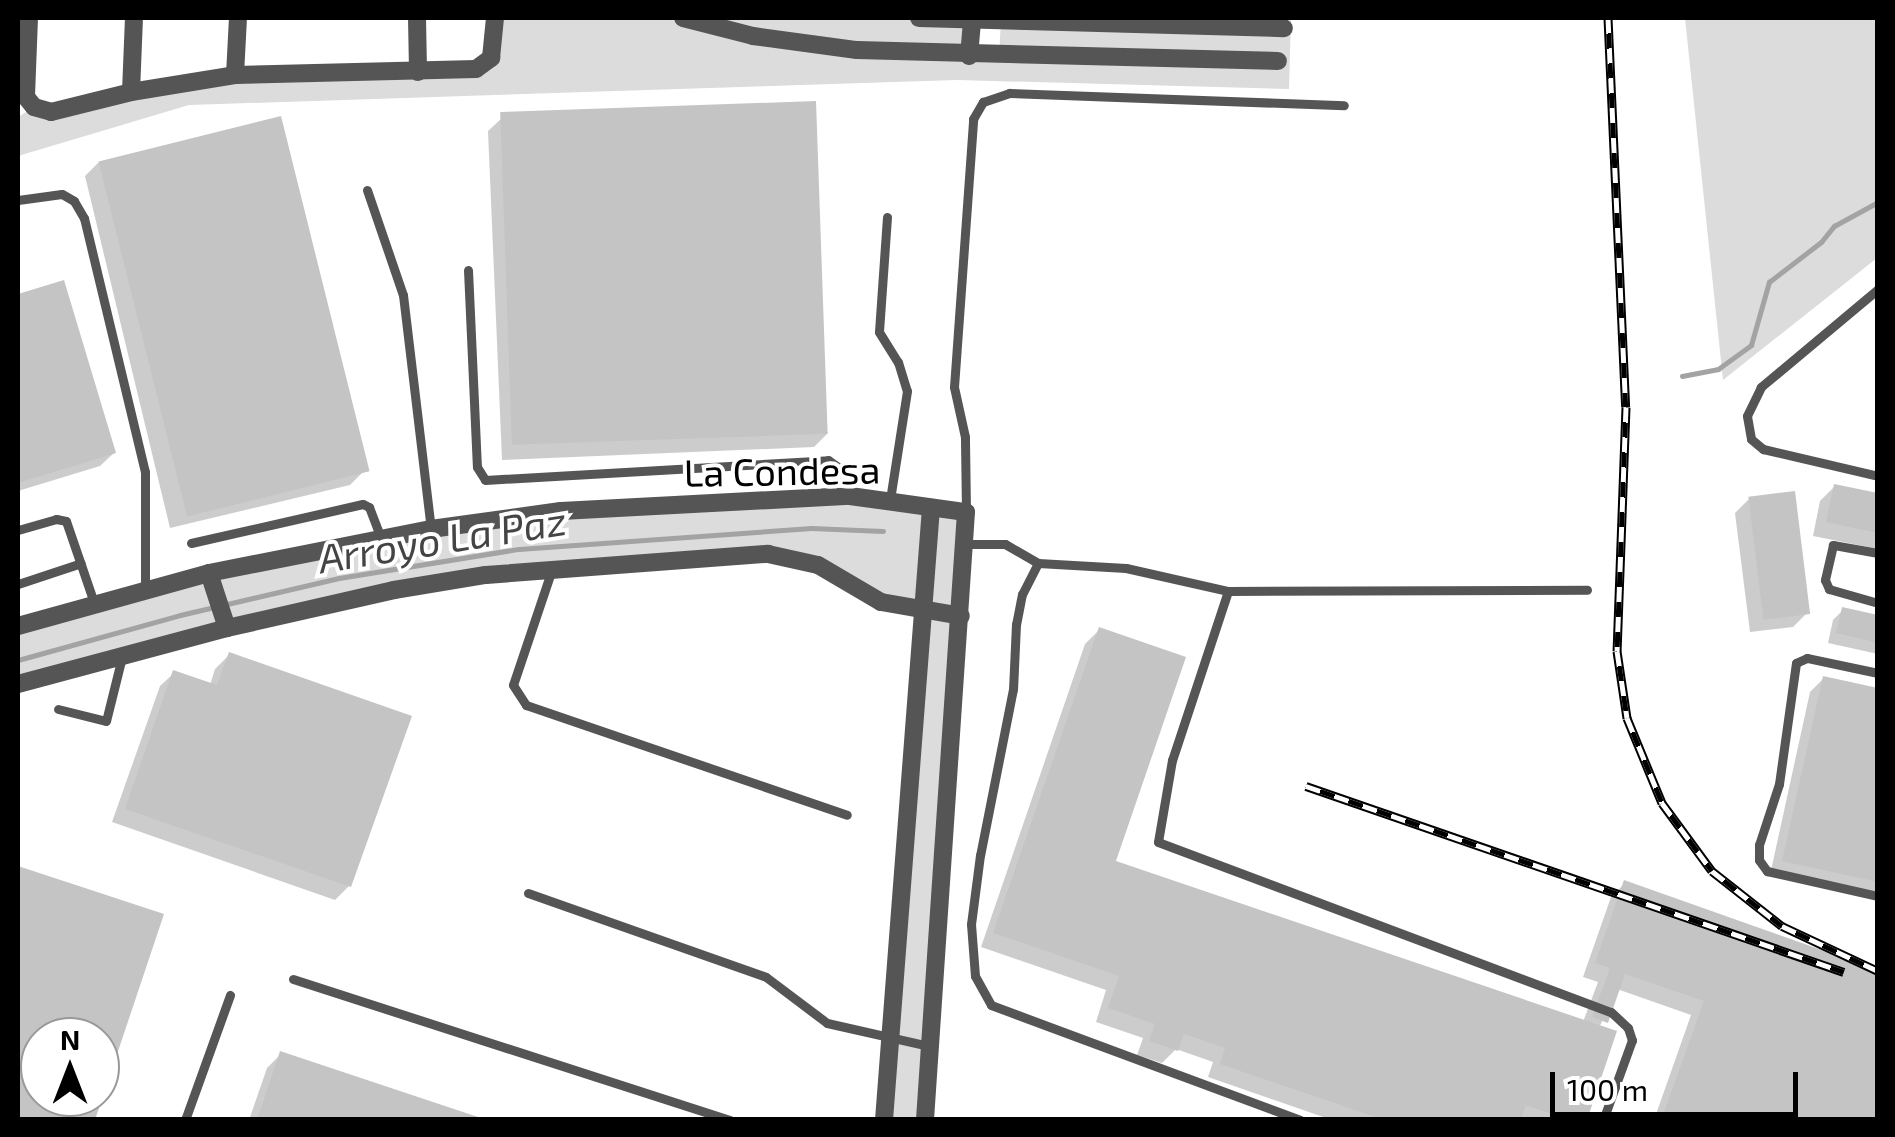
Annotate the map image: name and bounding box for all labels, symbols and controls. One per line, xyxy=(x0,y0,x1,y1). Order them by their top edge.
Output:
street label: La Condesa xyxy=(683,446,881,496)
water label: Arroyo La Paz xyxy=(315,495,569,581)
north arrow xyxy=(20,1017,120,1117)
text: N xyxy=(60,1022,80,1056)
scale bar xyxy=(1555,1052,1802,1114)
text: 100 m xyxy=(1567,1071,1648,1107)

